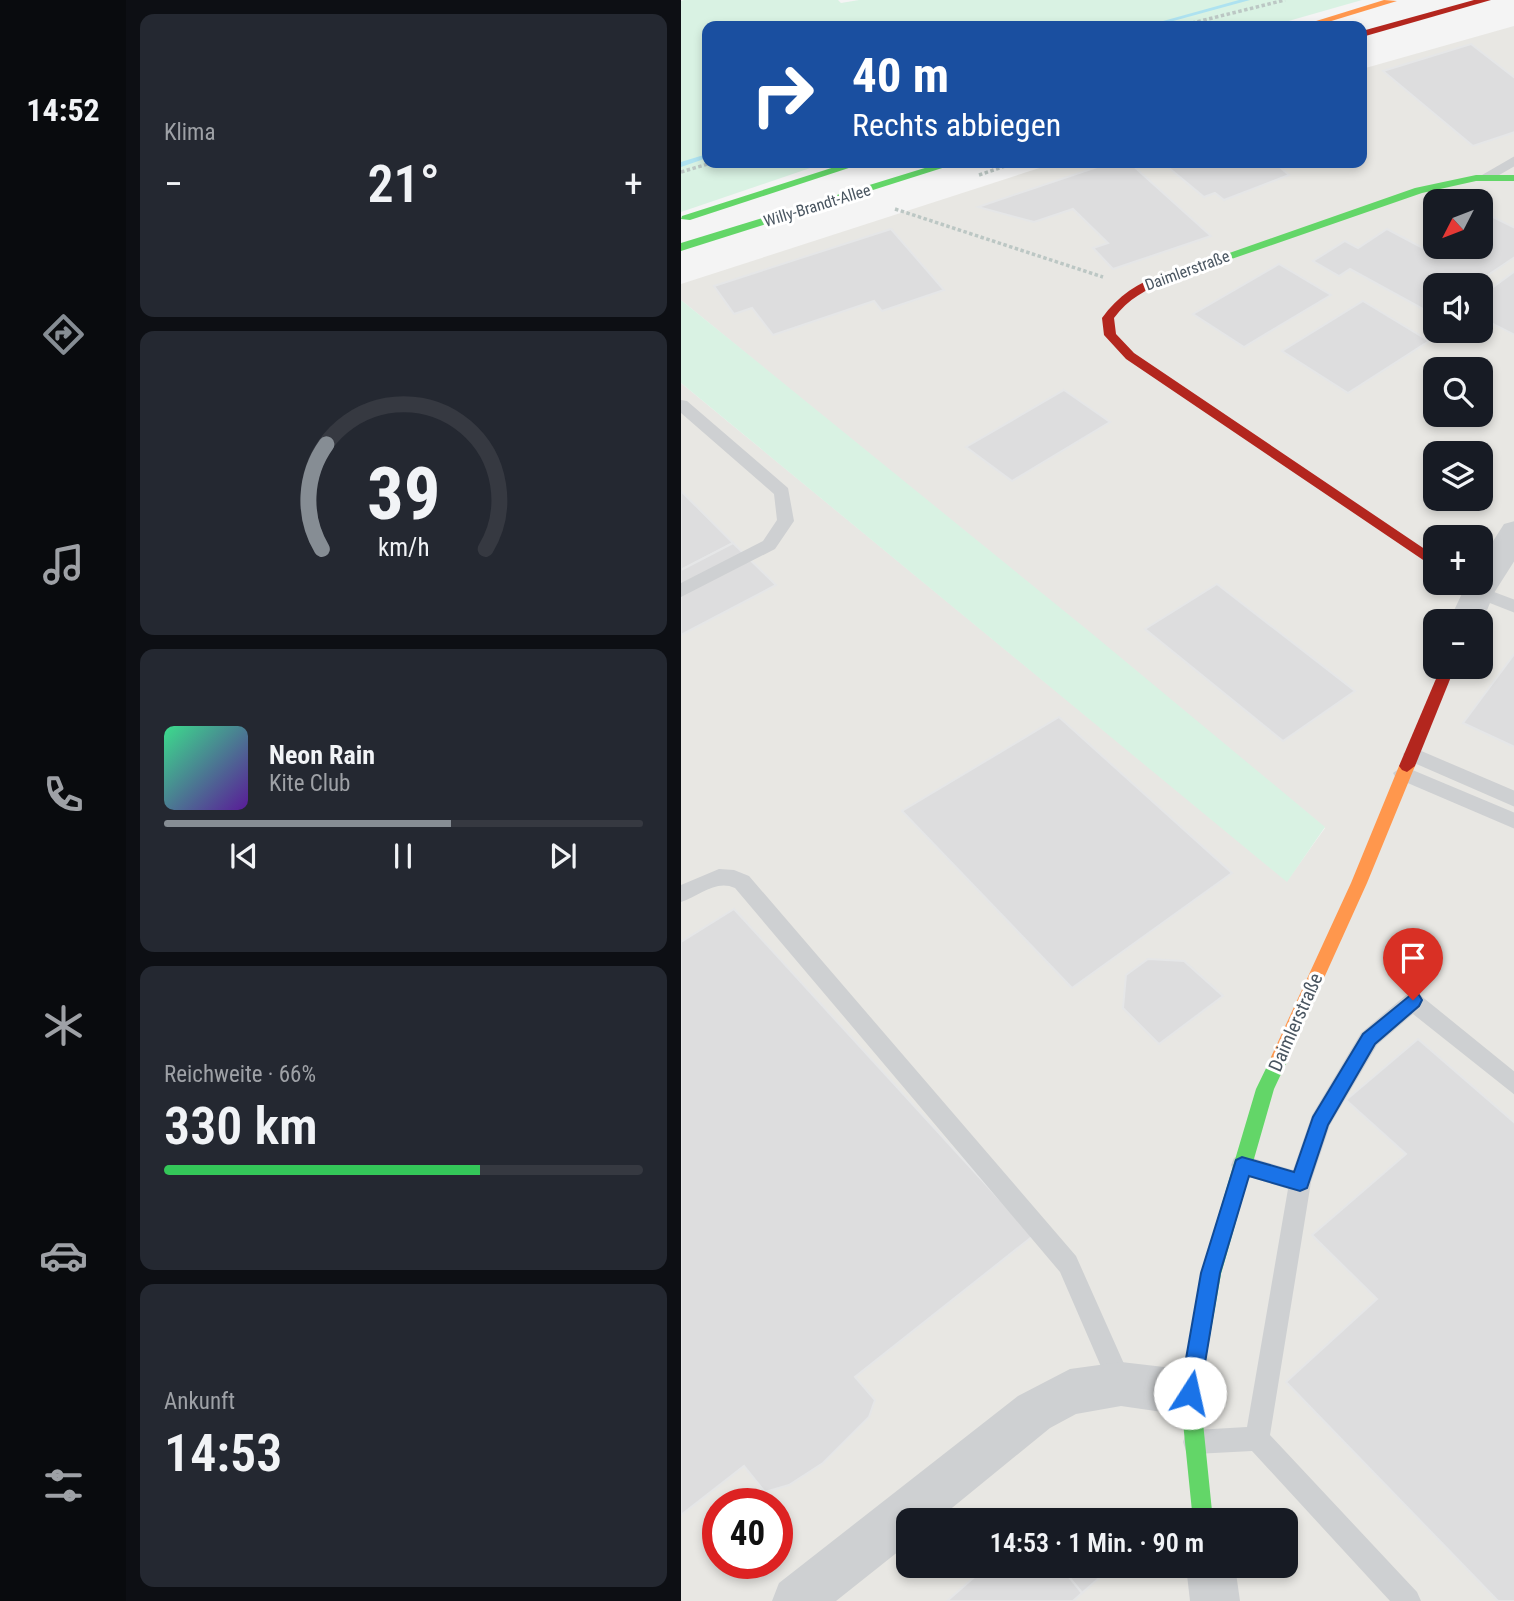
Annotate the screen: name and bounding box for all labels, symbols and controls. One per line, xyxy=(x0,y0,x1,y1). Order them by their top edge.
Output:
text: 40 m xyxy=(852,47,949,104)
icon: right xyxy=(737,49,828,140)
text: 14:52 xyxy=(26,91,100,129)
text: Rechts abbiegen xyxy=(852,106,1061,144)
text: Klima xyxy=(164,119,215,146)
text: 21° xyxy=(367,154,440,215)
text: − xyxy=(164,162,183,206)
text: + xyxy=(624,162,643,206)
street label: Willy-Brandt-Allee xyxy=(761,180,873,231)
north arrow xyxy=(1423,189,1493,259)
map controls xyxy=(1423,189,1493,679)
street label: Daimlerstraße xyxy=(1142,246,1232,295)
button: sound xyxy=(1423,273,1493,343)
icon: directions xyxy=(39,310,88,359)
button: search xyxy=(1423,357,1493,427)
button: layers xyxy=(1423,441,1493,511)
text: 39 xyxy=(367,452,440,538)
button: + xyxy=(1423,525,1493,595)
text: km/h xyxy=(378,533,429,562)
icon: music xyxy=(39,540,88,589)
button: − xyxy=(1423,609,1493,679)
text: Neon Rain xyxy=(269,740,375,770)
icon: phone xyxy=(39,770,88,819)
text: Kite Club xyxy=(269,770,350,797)
icon: previous xyxy=(225,837,263,875)
icon: pause xyxy=(384,837,422,875)
icon: next xyxy=(544,837,582,875)
pin xyxy=(1383,928,1443,1000)
icon: arrive xyxy=(1394,939,1432,977)
street label: Daimlerstraße xyxy=(1264,969,1327,1075)
icon: climate xyxy=(39,1001,88,1050)
text: Reichweite · 66% xyxy=(164,1061,316,1088)
text: 330 km xyxy=(164,1096,318,1157)
icon: car xyxy=(39,1231,88,1280)
position arrow xyxy=(1153,1356,1227,1430)
text: Ankunft xyxy=(164,1388,235,1415)
text: 14:53 xyxy=(164,1423,282,1484)
icon: filters xyxy=(39,1461,88,1510)
speed limit sign: 40 xyxy=(702,1488,793,1579)
text: 14:53 · 1 Min. · 90 m xyxy=(990,1528,1204,1558)

